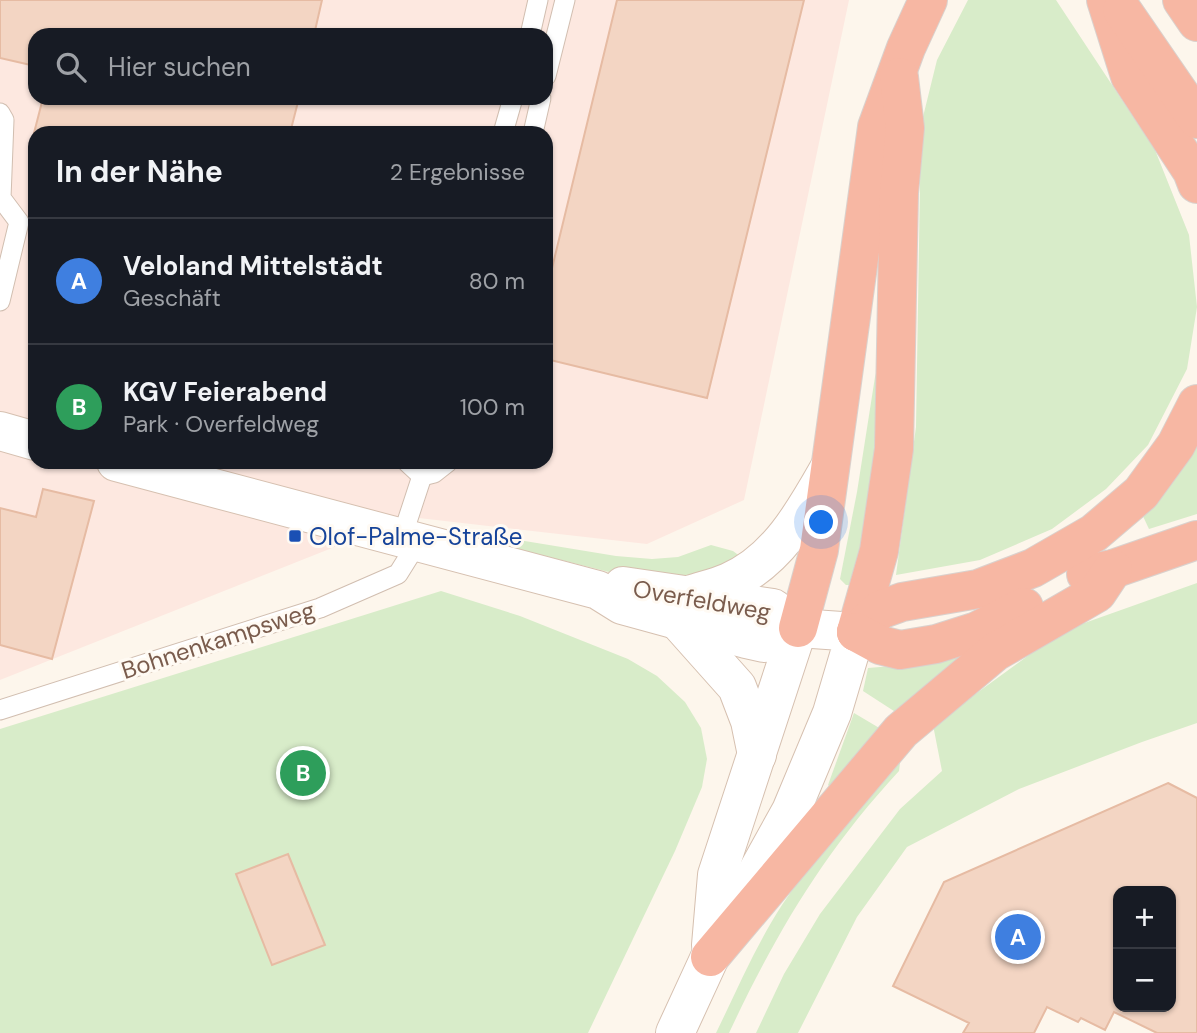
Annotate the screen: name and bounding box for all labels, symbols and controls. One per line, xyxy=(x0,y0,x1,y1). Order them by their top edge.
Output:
search box xyxy=(28,28,553,105)
icon: search xyxy=(52,48,90,86)
text: Hier suchen xyxy=(108,50,251,84)
text: In der Nähe xyxy=(56,152,223,191)
text: 2 Ergebnisse xyxy=(390,157,525,187)
text: Veloland Mittelstädt xyxy=(123,249,383,283)
text: A xyxy=(71,266,87,296)
text: 80 m xyxy=(469,266,525,296)
text: Geschäft xyxy=(123,283,221,313)
text: KGV Feierabend xyxy=(123,375,327,409)
text: B xyxy=(72,392,86,422)
text: 100 m xyxy=(460,392,525,422)
text: Park · Overfeldweg xyxy=(123,409,319,439)
your location xyxy=(804,505,838,539)
place label: Olof-Palme-Straße xyxy=(309,521,523,552)
marker: Olof-Palme-Straße xyxy=(287,528,303,544)
street label: Overfeldweg xyxy=(631,573,773,627)
street label: Bohnenkampsweg xyxy=(117,594,319,686)
pin: B xyxy=(280,747,326,799)
map controls xyxy=(1113,886,1176,1012)
button: + xyxy=(1113,886,1176,949)
pin: A xyxy=(995,911,1041,963)
button: − xyxy=(1113,949,1176,1012)

